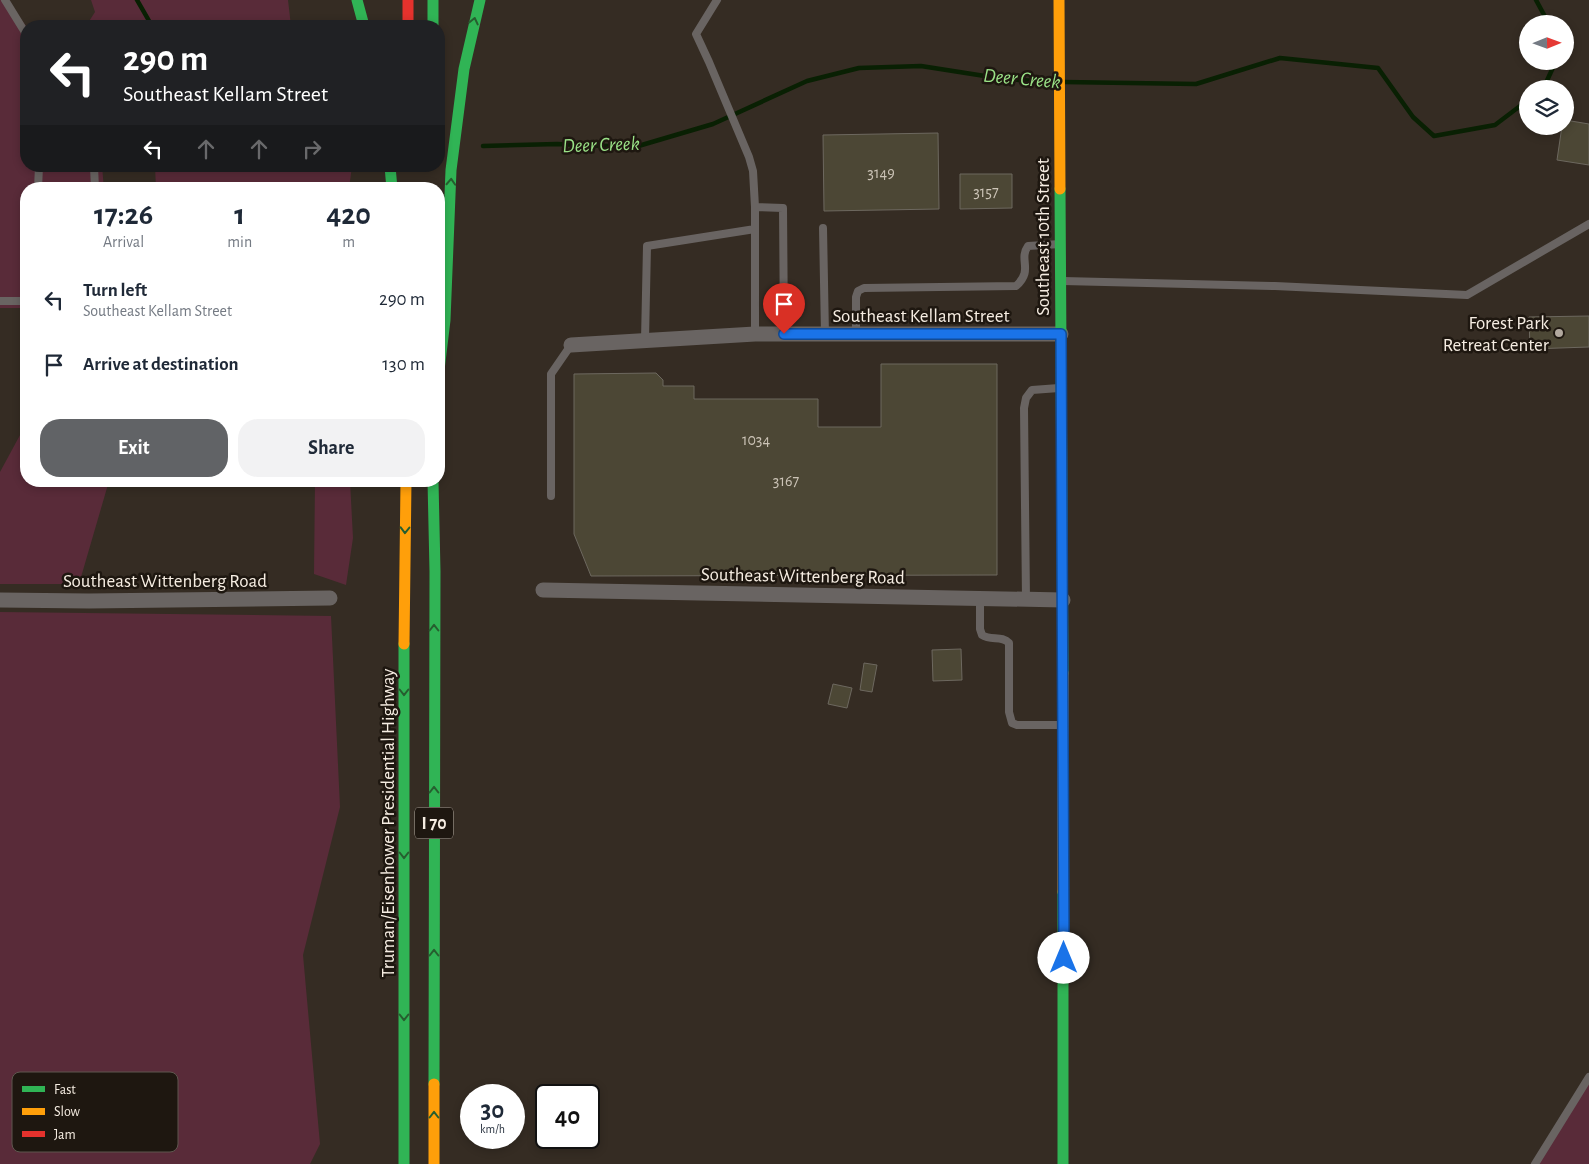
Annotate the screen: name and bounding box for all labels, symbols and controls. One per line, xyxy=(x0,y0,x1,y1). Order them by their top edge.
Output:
north arrow xyxy=(1519,15,1574,70)
map controls xyxy=(1519,15,1574,135)
one-way arrow xyxy=(468,17,479,26)
icon: left xyxy=(40,40,105,105)
text: 290 m xyxy=(123,42,208,77)
water label: Deer Creek xyxy=(982,66,1061,92)
button: layers xyxy=(1519,80,1574,135)
text: Southeast Kellam Street xyxy=(123,83,328,105)
water label: Deer Creek xyxy=(562,134,640,156)
icon: left xyxy=(139,135,167,163)
icon: ahead xyxy=(192,135,220,163)
icon: ahead xyxy=(245,135,273,163)
icon: right xyxy=(298,135,326,163)
street label: Southeast 10th Street xyxy=(1034,158,1053,316)
house number: 3149 xyxy=(867,165,895,181)
one-way arrow xyxy=(445,177,456,185)
house number: 3157 xyxy=(973,184,999,200)
text: 17:26 xyxy=(94,200,153,230)
text: 1 xyxy=(234,200,245,230)
text: 420 xyxy=(326,200,371,230)
text: Arrival xyxy=(103,234,144,250)
text: min xyxy=(227,234,252,250)
text: m xyxy=(342,234,355,250)
text: Turn left xyxy=(83,281,147,300)
pin xyxy=(763,283,805,334)
icon: left xyxy=(40,286,68,314)
text: 290 m xyxy=(379,290,425,309)
icon: arrive xyxy=(770,290,798,318)
text: Southeast Kellam Street xyxy=(83,303,232,319)
street label: Southeast Kellam Street xyxy=(832,307,1010,326)
place label: Forest Park Retreat Center xyxy=(1443,314,1549,355)
marker: Forest Park Retreat Center xyxy=(1553,327,1565,339)
icon: arrive xyxy=(40,351,68,379)
text: Arrive at destination xyxy=(83,355,239,374)
text: 130 m xyxy=(382,355,425,374)
button: Exit xyxy=(40,419,228,477)
button: Share xyxy=(238,419,425,477)
house number: 1034 xyxy=(742,432,770,448)
house number: 3167 xyxy=(773,473,799,489)
one-way arrow xyxy=(400,526,410,534)
street label: Southeast Wittenberg Road xyxy=(701,565,905,588)
street label: Southeast Wittenberg Road xyxy=(63,572,267,591)
one-way arrow xyxy=(429,624,439,632)
street label: Truman/Eisenhower Presidential Highway xyxy=(379,669,398,977)
one-way arrow xyxy=(399,689,409,697)
one-way arrow xyxy=(429,786,439,794)
road number: I 70 xyxy=(415,808,453,838)
one-way arrow xyxy=(399,852,409,859)
position arrow xyxy=(1037,931,1089,983)
one-way arrow xyxy=(429,949,439,956)
one-way arrow xyxy=(399,1014,409,1022)
legend xyxy=(12,1072,178,1152)
text: Fast xyxy=(54,1083,76,1097)
speed limit sign: 40 xyxy=(535,1084,600,1149)
text: 30 xyxy=(481,1098,504,1123)
text: Slow xyxy=(54,1105,81,1119)
one-way arrow xyxy=(429,1111,439,1119)
text: km/h xyxy=(480,1123,505,1135)
text: Jam xyxy=(54,1128,76,1142)

